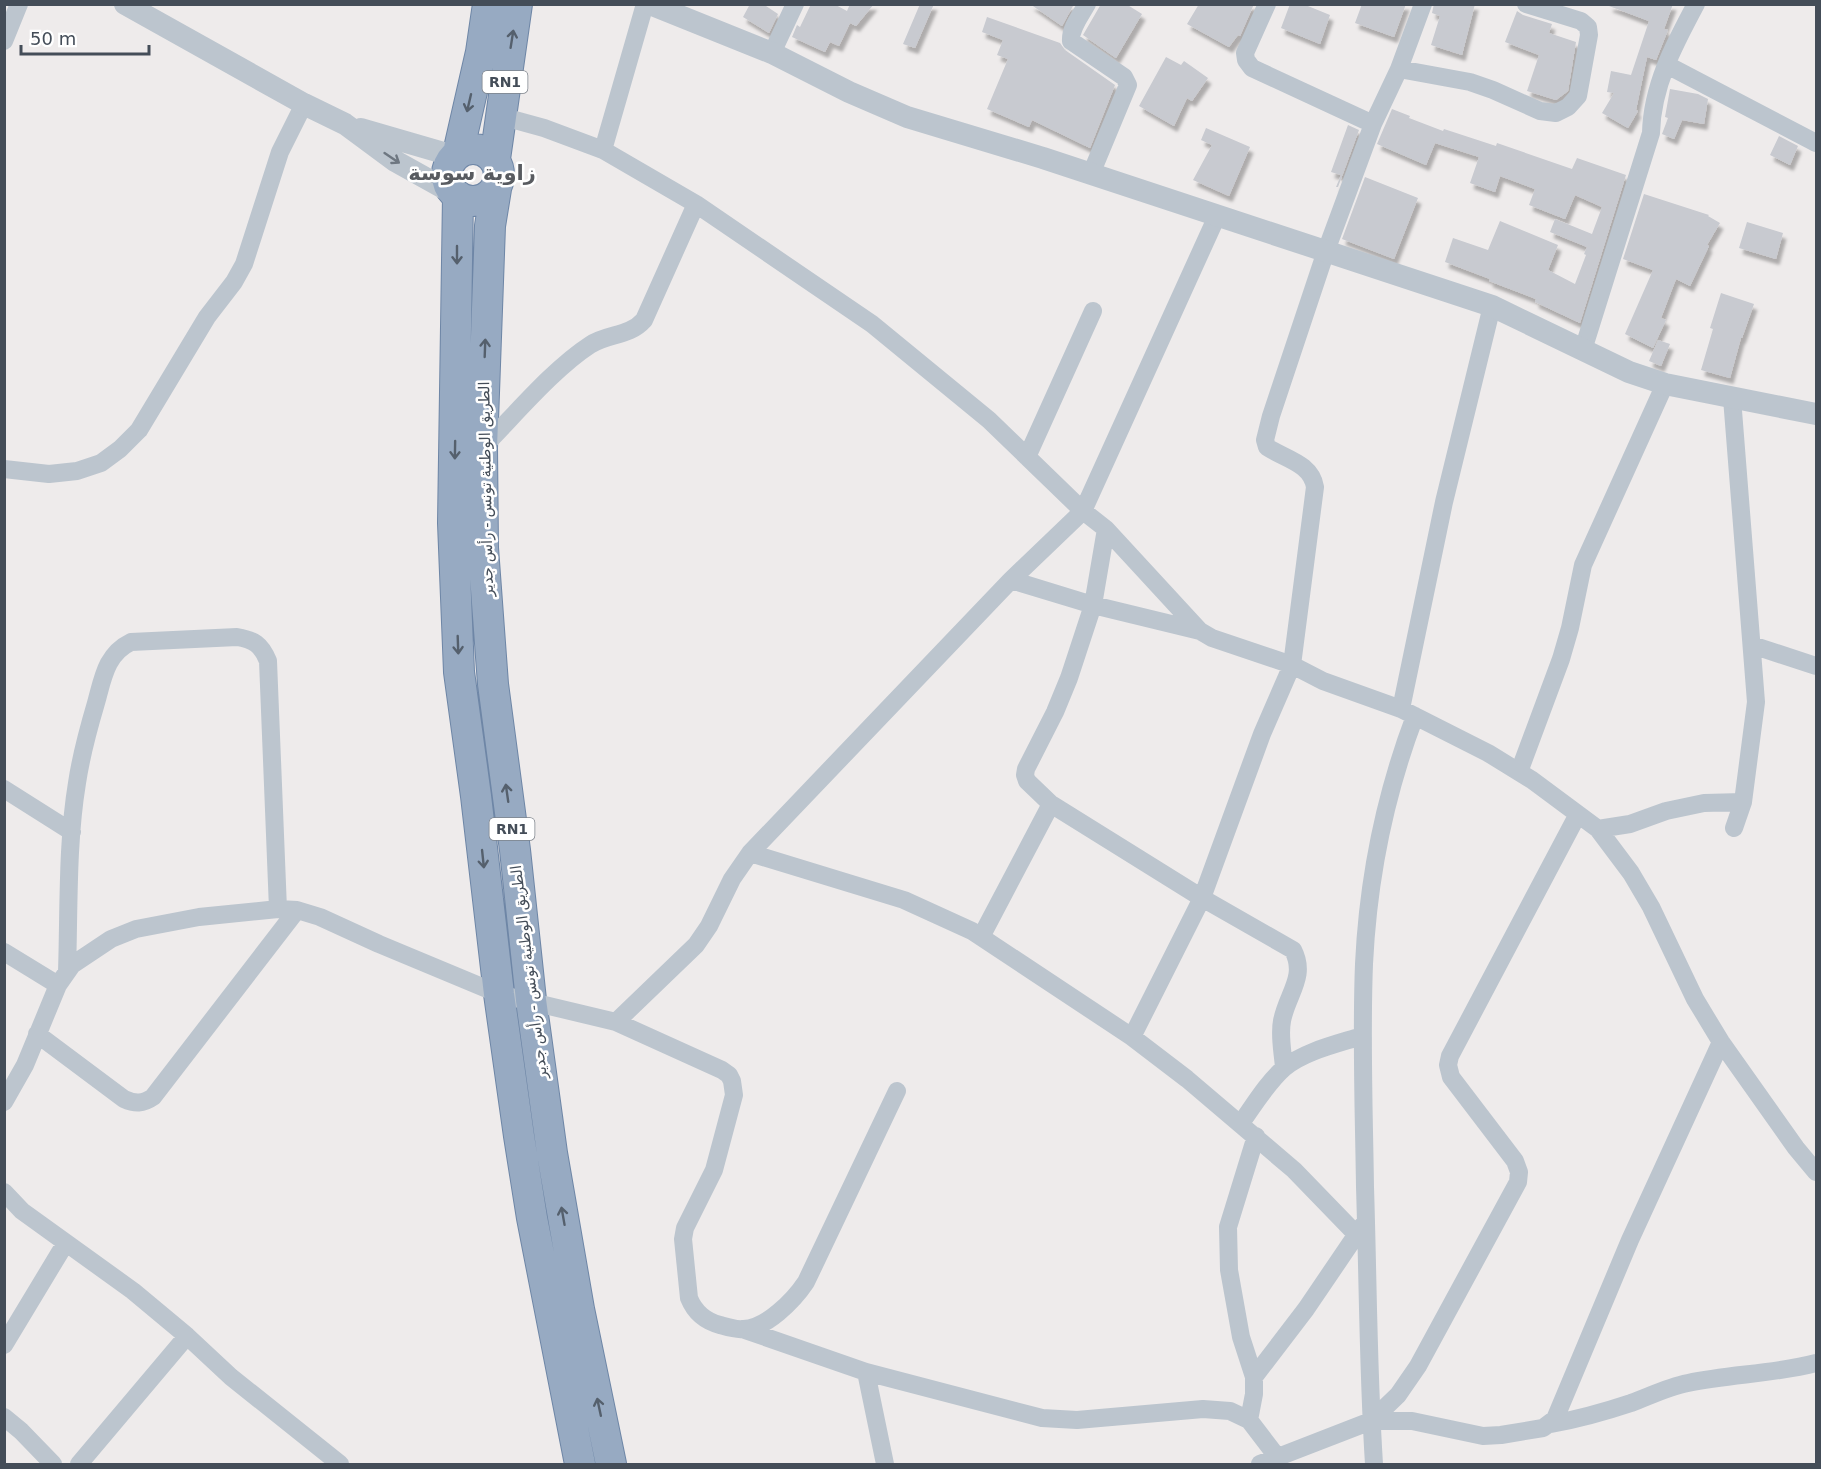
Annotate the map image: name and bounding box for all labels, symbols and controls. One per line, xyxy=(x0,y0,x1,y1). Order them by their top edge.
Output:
scale bar xyxy=(21,18,148,56)
text: 50 m xyxy=(30,28,76,49)
one-way arrow xyxy=(506,29,517,49)
road number: RN1 xyxy=(482,71,528,93)
one-way arrow xyxy=(463,93,474,112)
one-way arrow xyxy=(384,152,400,164)
district label: زاوية سوسة xyxy=(408,161,536,185)
one-way arrow xyxy=(451,244,463,264)
one-way arrow xyxy=(479,338,491,358)
street label: الطريق الوطنية تونس - رأس جدير xyxy=(474,381,497,598)
one-way arrow xyxy=(449,439,461,459)
one-way arrow xyxy=(452,634,463,654)
one-way arrow xyxy=(502,784,513,804)
road number: RN1 xyxy=(490,818,534,840)
one-way arrow xyxy=(478,849,489,868)
street label: الطريق الوطنية تونس - رأس جدير xyxy=(506,864,551,1081)
one-way arrow xyxy=(557,1206,568,1226)
one-way arrow xyxy=(593,1398,605,1417)

